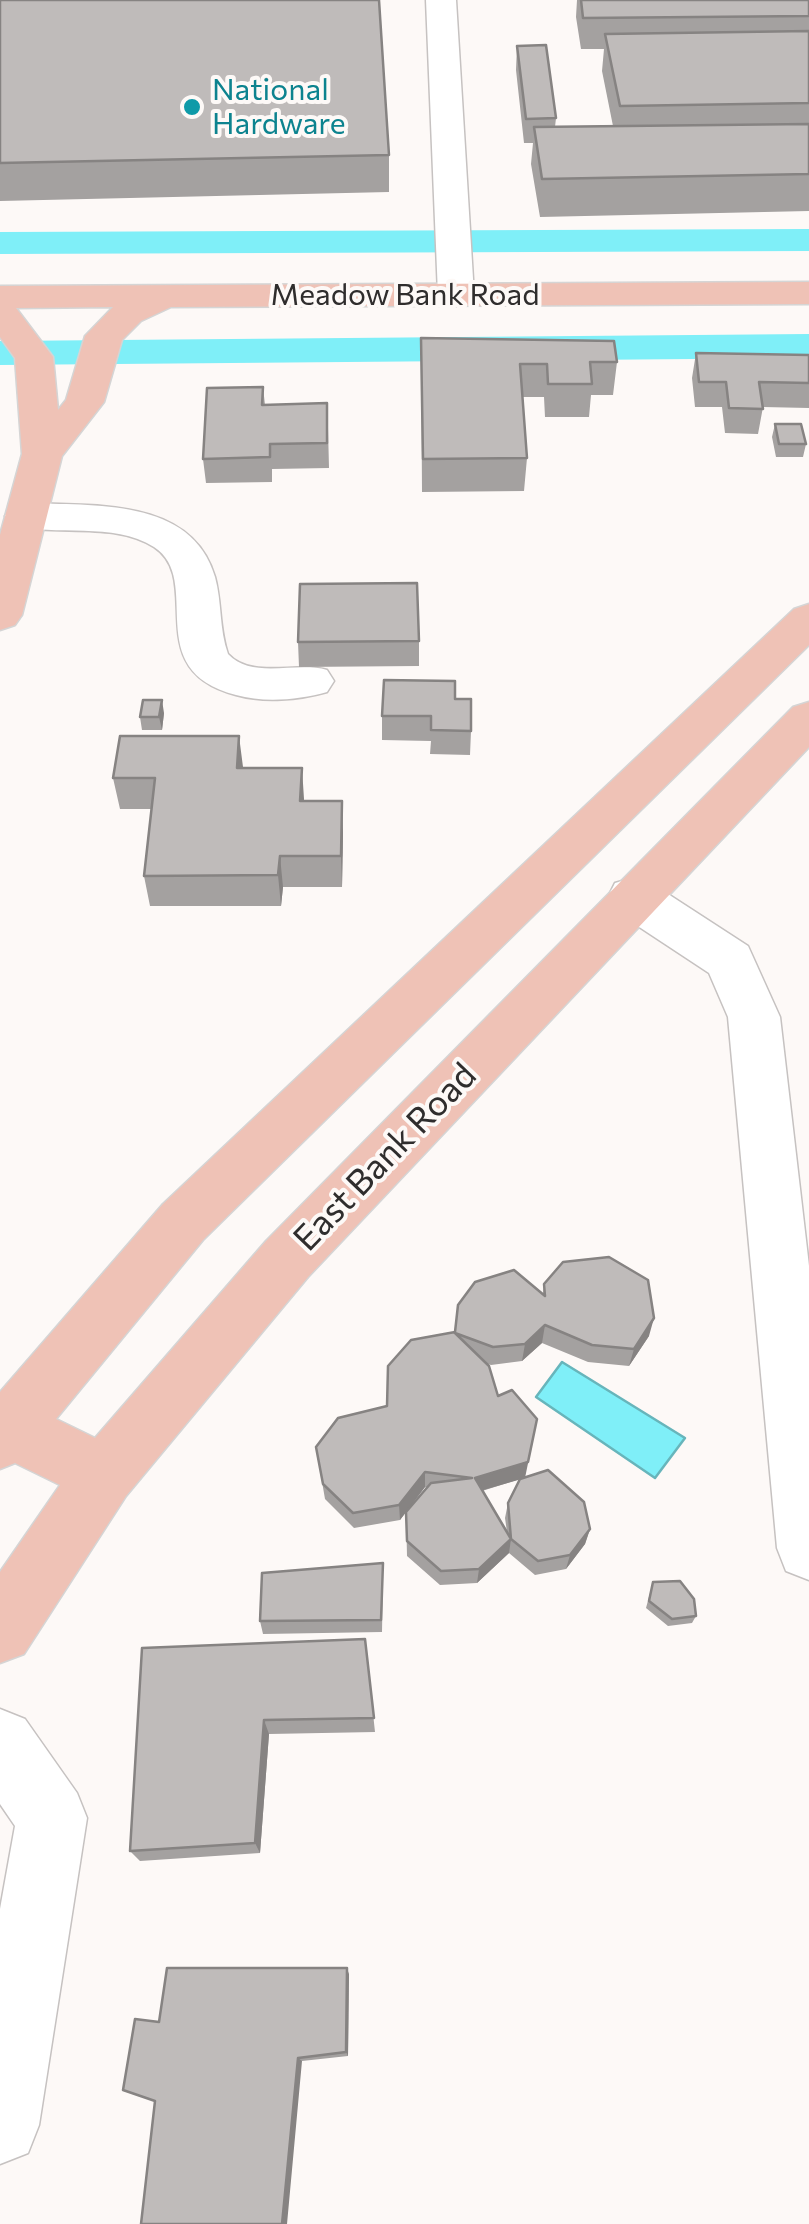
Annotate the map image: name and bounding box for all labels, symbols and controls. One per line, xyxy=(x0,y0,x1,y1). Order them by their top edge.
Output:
place label: National Hardware xyxy=(212,72,346,142)
marker: National Hardware xyxy=(181,96,203,118)
street label: Meadow Bank Road xyxy=(271,277,539,313)
street label: East Bank Road xyxy=(285,1055,485,1259)

